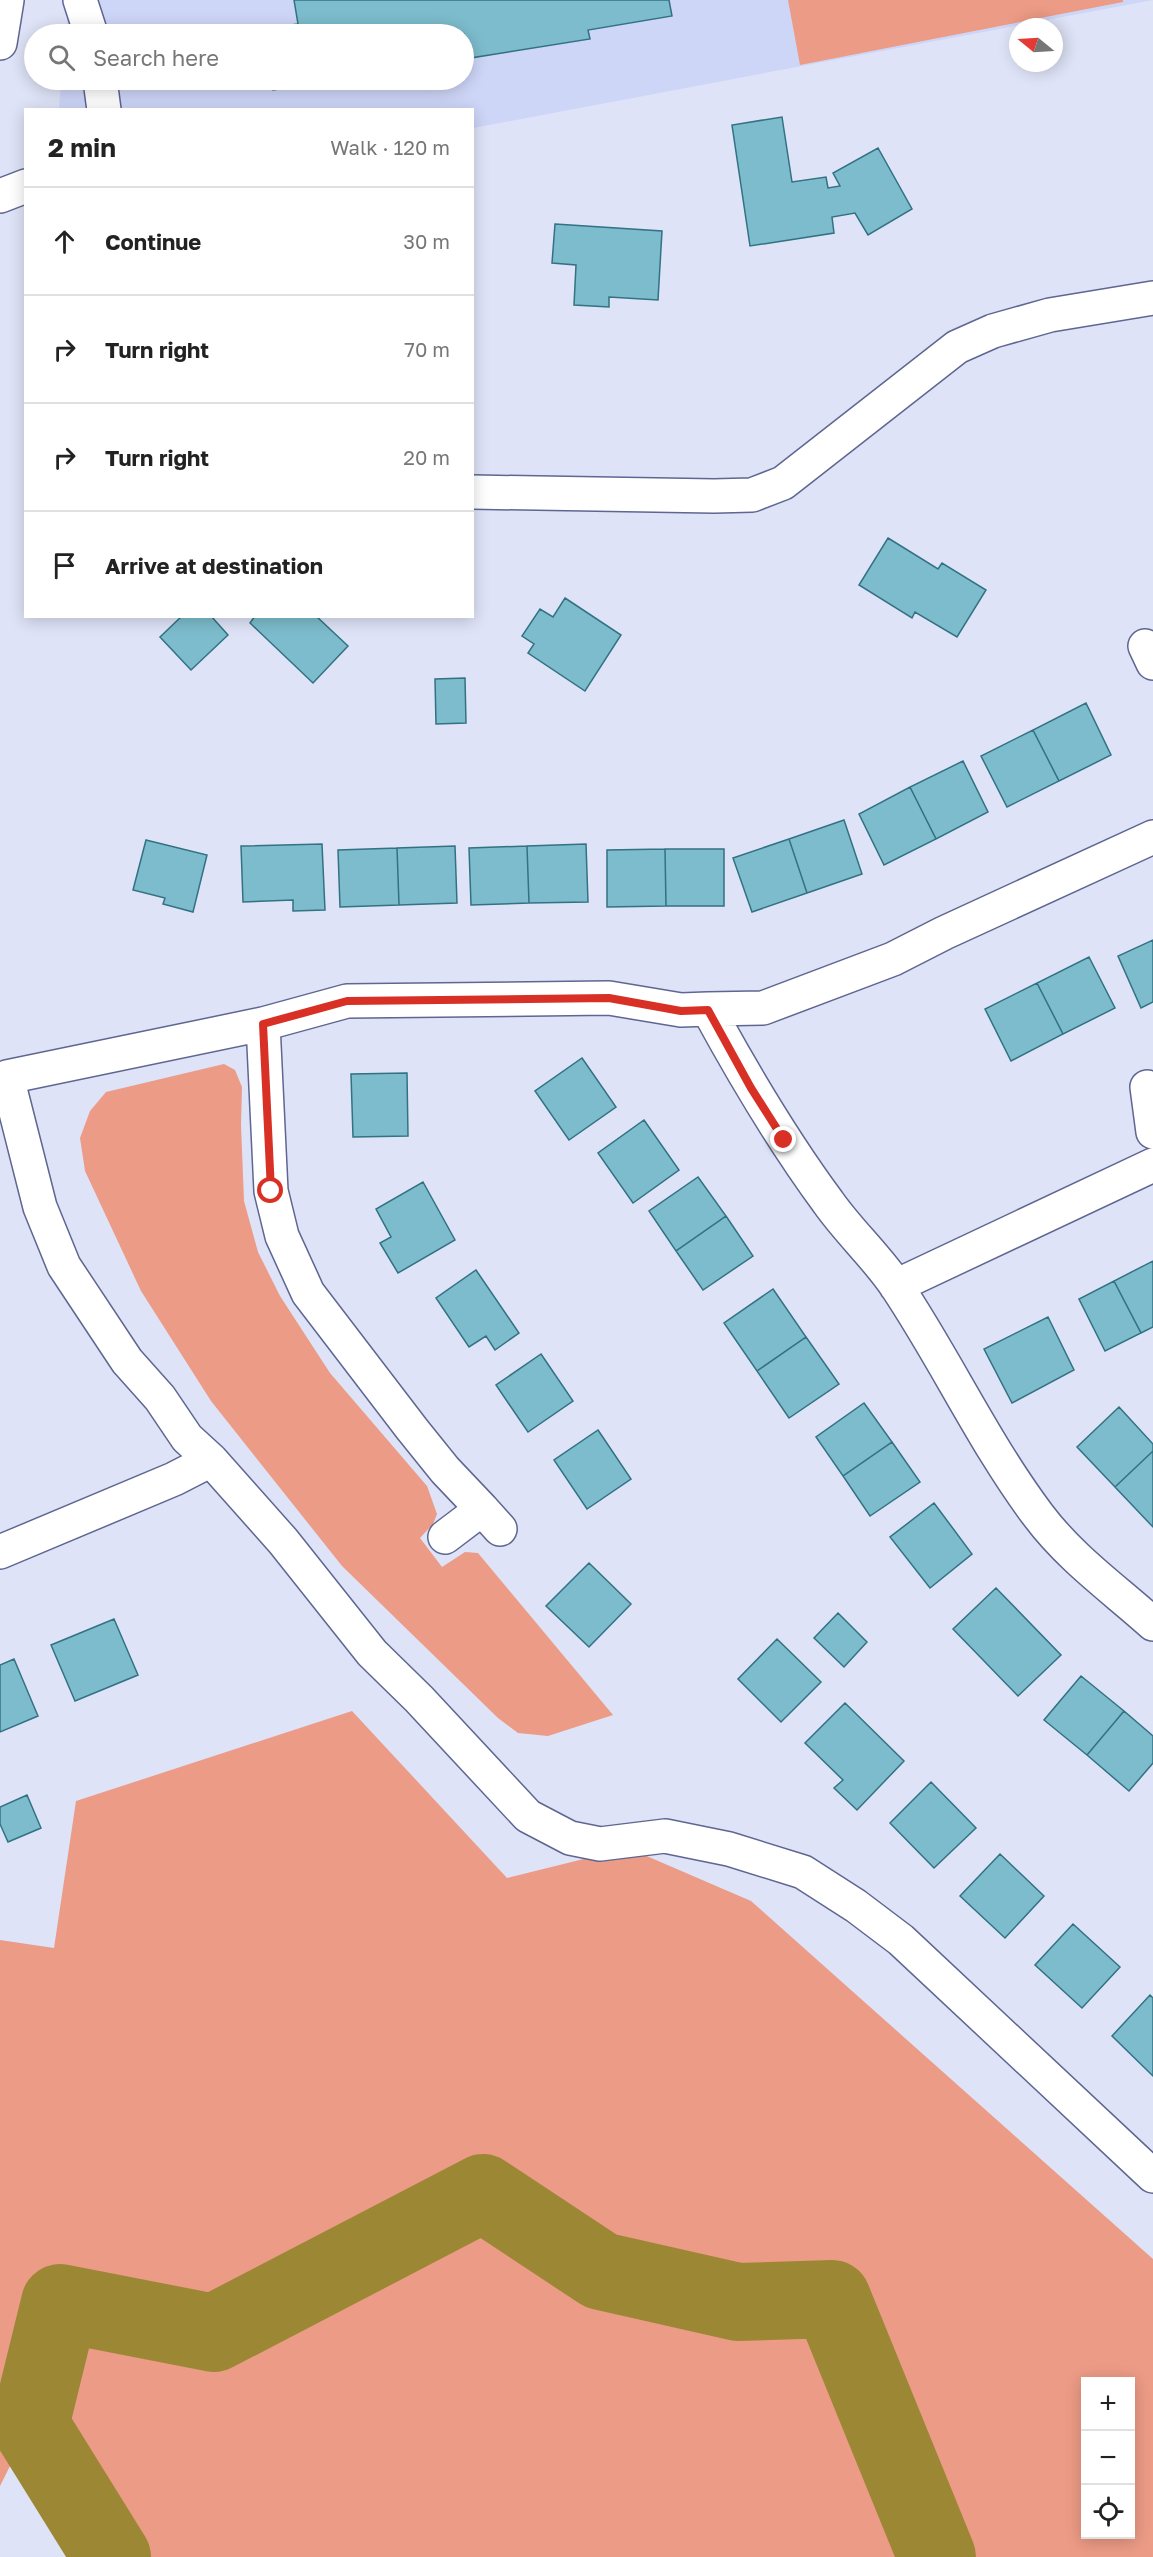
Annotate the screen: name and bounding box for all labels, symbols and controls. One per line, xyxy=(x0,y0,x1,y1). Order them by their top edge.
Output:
north arrow xyxy=(1009,18,1063,72)
search box xyxy=(24,24,474,90)
icon: search xyxy=(45,41,78,74)
text: Search here xyxy=(93,44,219,71)
text: 2 min xyxy=(48,132,116,163)
text: Walk · 120 m xyxy=(330,135,450,159)
icon: ahead xyxy=(48,225,81,258)
text: Continue xyxy=(105,228,201,255)
text: 30 m xyxy=(403,229,450,253)
icon: right xyxy=(48,333,81,366)
text: Turn right xyxy=(105,336,209,363)
text: 70 m xyxy=(404,337,450,361)
icon: right xyxy=(48,441,81,474)
text: Turn right xyxy=(105,444,209,471)
text: 20 m xyxy=(403,445,450,469)
icon: arrive xyxy=(48,549,81,582)
text: Arrive at destination xyxy=(105,552,323,579)
route end xyxy=(770,1126,796,1152)
route start xyxy=(257,1177,283,1203)
map controls xyxy=(1081,2377,1135,2539)
button: + xyxy=(1081,2377,1135,2431)
button: − xyxy=(1081,2431,1135,2485)
button: locate xyxy=(1081,2485,1135,2539)

